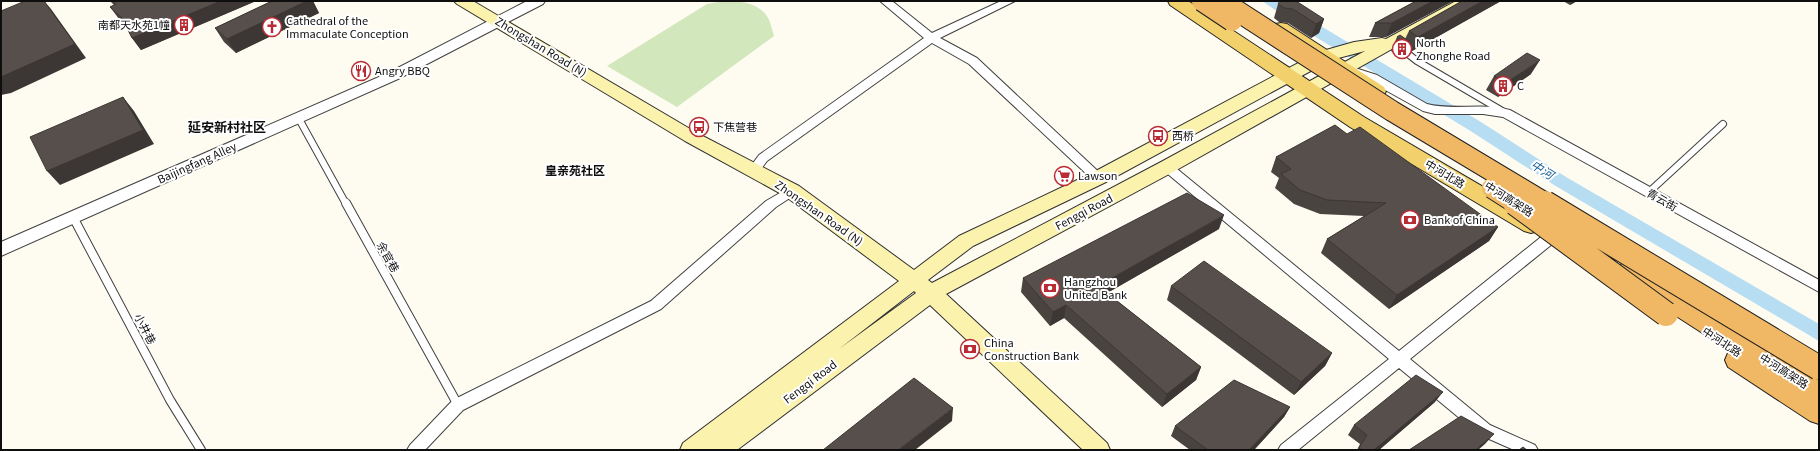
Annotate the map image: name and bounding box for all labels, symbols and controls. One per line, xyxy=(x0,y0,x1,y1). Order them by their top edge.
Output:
place label: Cathedral of the Immaculate Conception xyxy=(286,12,409,41)
street label: Zhongshan Road (N) xyxy=(493,12,590,80)
building icon: 南都天水苑1幢 xyxy=(173,14,195,36)
place label: 南都天水苑1幢 xyxy=(98,16,170,32)
church icon: Cathedral of the Immaculate Conception xyxy=(261,16,283,38)
place label: North Zhonghe Road xyxy=(1416,34,1490,63)
building icon: North Zhonghe Road xyxy=(1391,38,1413,60)
restaurant icon: Angry BBQ xyxy=(350,60,372,82)
place label: Angry BBQ xyxy=(375,62,430,78)
building icon: C xyxy=(1492,75,1514,97)
place label: C xyxy=(1517,77,1524,93)
bus stop icon: 下焦营巷 xyxy=(688,116,710,138)
district label: 延安新村社区 xyxy=(188,117,266,136)
place label: 下焦营巷 xyxy=(713,118,757,134)
bus stop icon: 西桥 xyxy=(1147,125,1169,147)
place label: 西桥 xyxy=(1172,127,1194,143)
street label: Baijingfang Alley xyxy=(154,137,239,187)
street label: 中河北路 xyxy=(1423,155,1468,191)
water label: 中河 xyxy=(1528,155,1559,183)
district label: 皇亲苑社区 xyxy=(545,161,605,178)
supermarket icon: Lawson xyxy=(1053,165,1075,187)
place label: Lawson xyxy=(1078,167,1118,183)
street label: Zhongshan Road (N) xyxy=(772,176,867,249)
street label: 中河高架路 xyxy=(1482,177,1537,220)
street label: 青云街 xyxy=(1644,184,1681,214)
street label: Fengqi Road xyxy=(1052,189,1115,233)
bank icon: Bank of China xyxy=(1399,209,1421,231)
place label: Bank of China xyxy=(1424,211,1495,227)
street label: 余官巷 xyxy=(374,238,404,275)
place label: Hangzhou United Bank xyxy=(1064,273,1127,302)
bank icon: Hangzhou United Bank xyxy=(1039,277,1061,299)
street label: 小井巷 xyxy=(131,310,161,347)
street label: 中河北路 xyxy=(1700,322,1745,360)
place label: China Construction Bank xyxy=(984,334,1079,363)
bank icon: China Construction Bank xyxy=(959,338,981,360)
street label: 中河高架路 xyxy=(1757,349,1812,392)
street label: Fengqi Road xyxy=(779,356,839,407)

